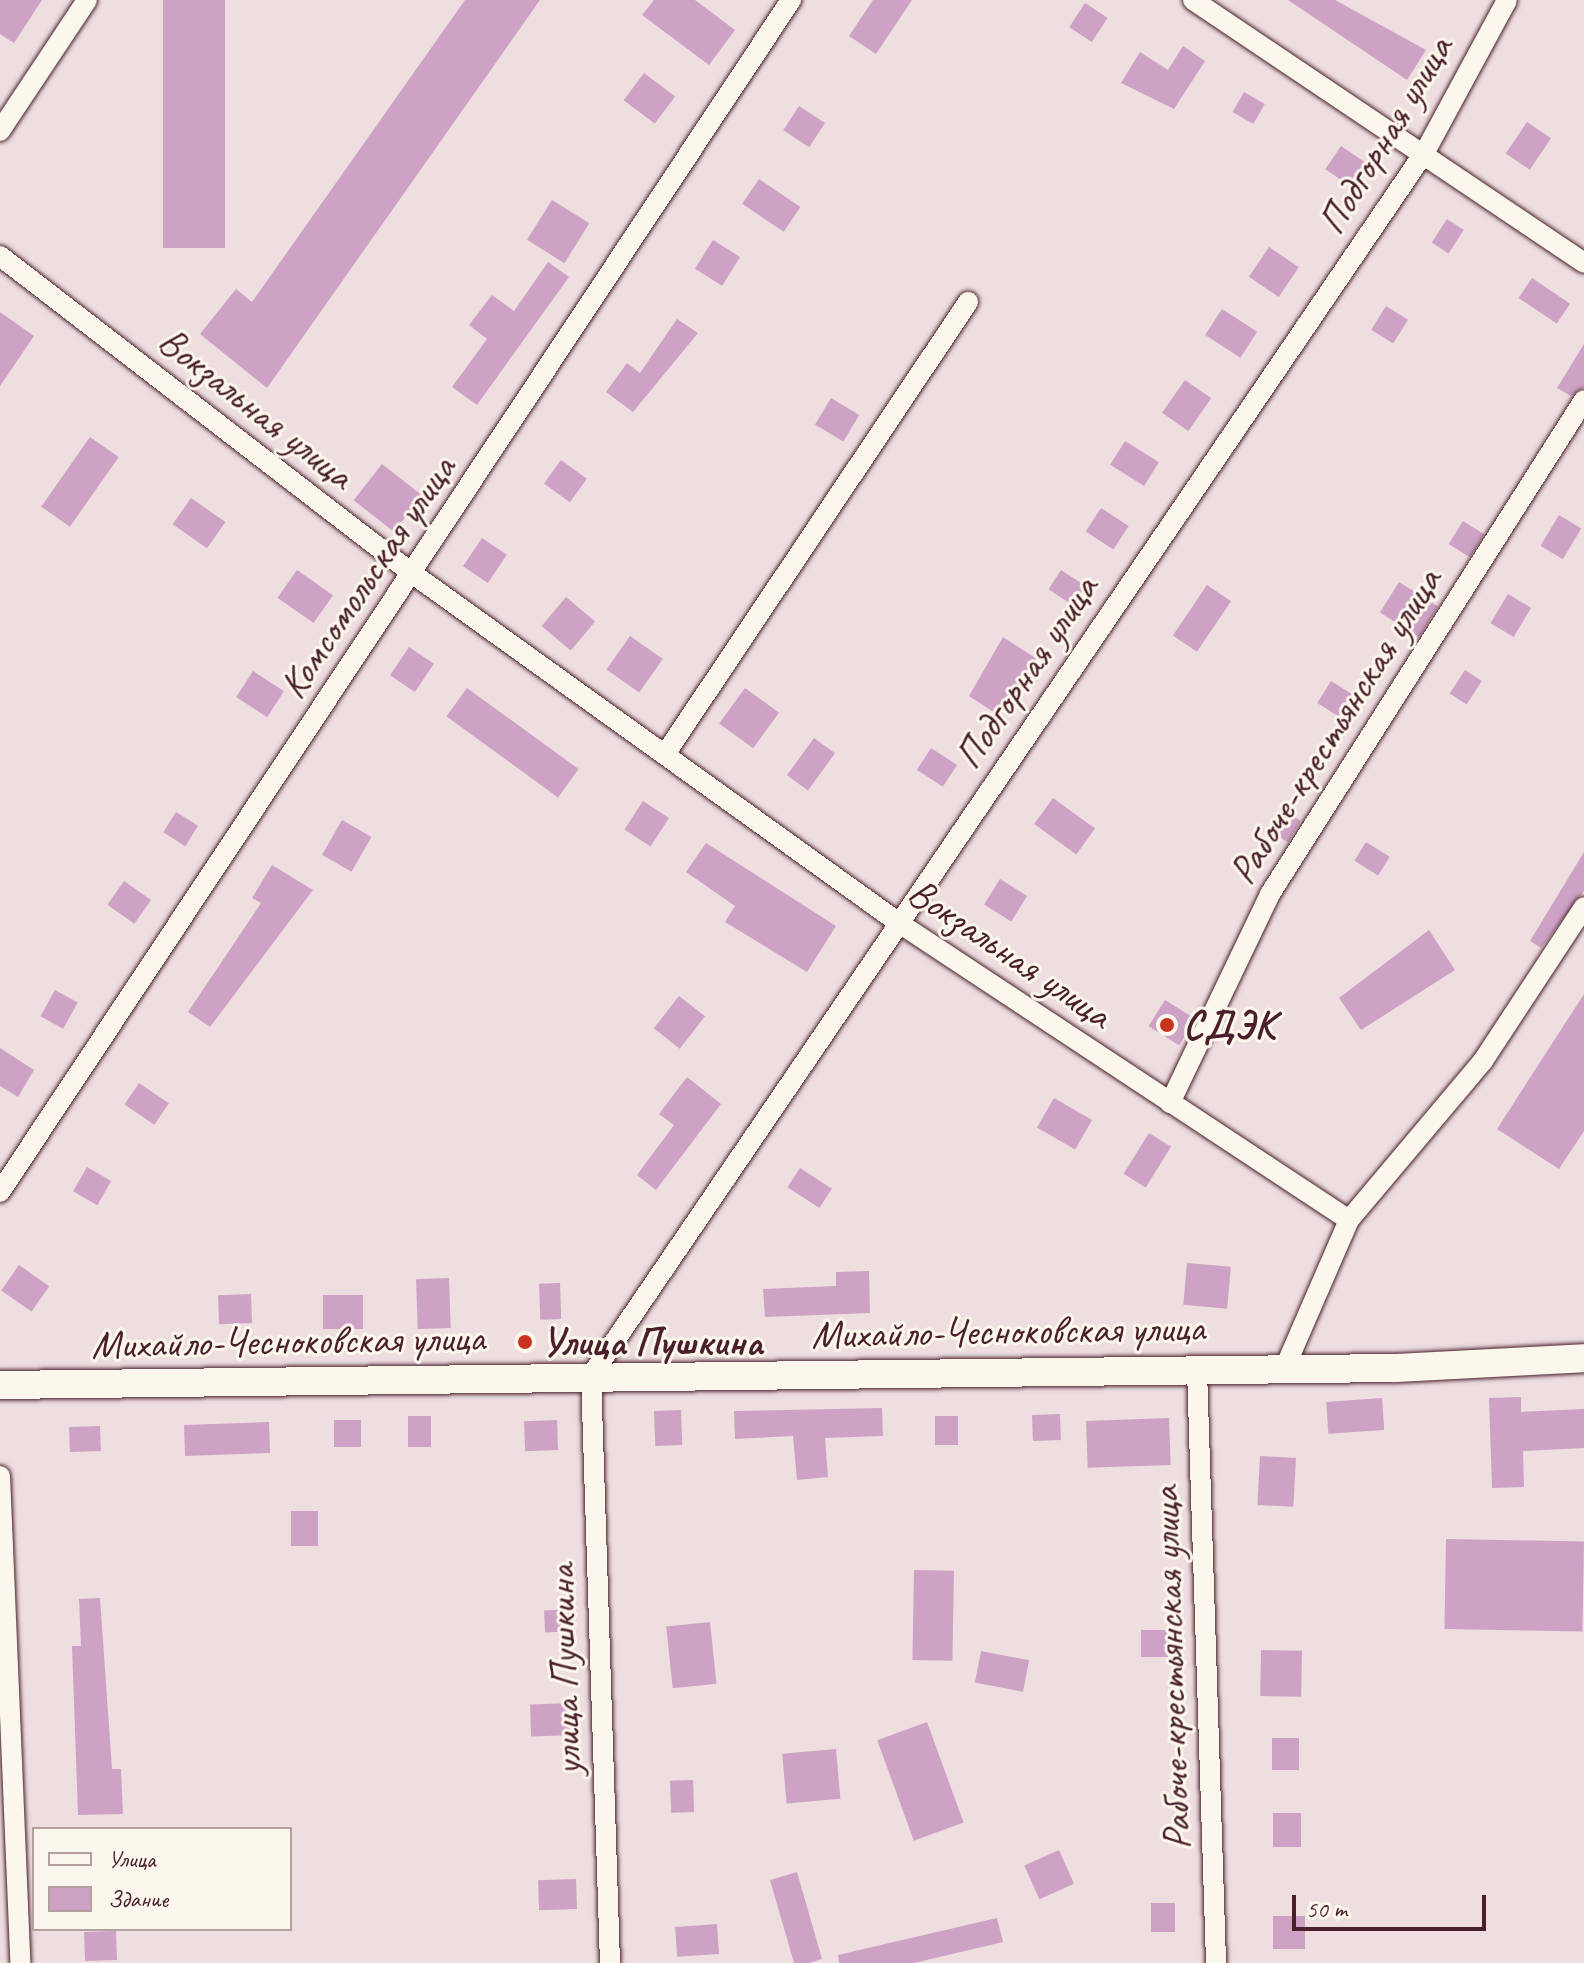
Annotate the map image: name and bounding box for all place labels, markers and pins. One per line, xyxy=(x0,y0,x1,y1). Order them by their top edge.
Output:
place label: СДЭК xyxy=(1183,1001,1275,1049)
marker: СДЭК xyxy=(1158,1016,1176,1034)
place label: Улица Пушкина xyxy=(541,1318,768,1366)
marker: Улица Пушкина xyxy=(516,1333,534,1351)

